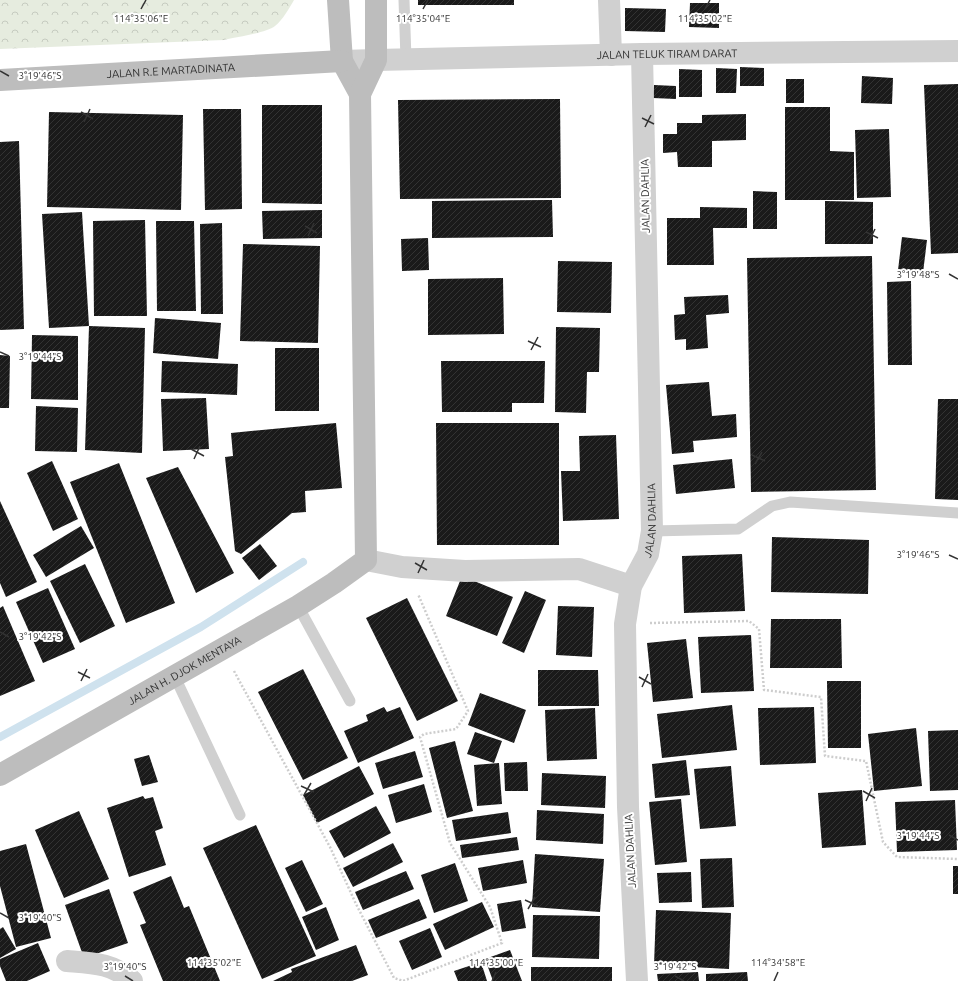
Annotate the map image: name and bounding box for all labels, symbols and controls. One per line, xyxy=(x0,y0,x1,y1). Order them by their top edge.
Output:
text: 114°35'06"E xyxy=(114,13,169,24)
text: 114°35'04"E xyxy=(396,13,451,24)
text: 114°35'02"E xyxy=(678,13,733,24)
street label: JALAN TELUK TIRAM DARAT xyxy=(596,47,737,61)
street label: JALAN R.E MARTADINATA xyxy=(106,61,236,80)
text: 3°19'46"S xyxy=(18,70,62,81)
street label: JALAN DAHLIA xyxy=(638,158,652,233)
text: 3°19'48"S xyxy=(896,269,940,280)
text: 3°19'44"S xyxy=(18,351,62,362)
street label: JALAN DAHLIA xyxy=(641,482,658,559)
text: 3°19'46"S xyxy=(896,549,940,560)
text: 3°19'42"S xyxy=(18,631,62,642)
street label: JALAN H. DJOK MENTAYA xyxy=(126,633,244,707)
street label: JALAN DAHLIA xyxy=(622,813,638,888)
text: 3°19'44"S xyxy=(896,830,940,841)
text: 3°19'40"S xyxy=(18,912,62,923)
text: 114°35'02"E xyxy=(187,957,242,968)
text: 114°35'00"E xyxy=(469,957,524,968)
text: 114°34'58"E xyxy=(751,957,806,968)
text: 3°19'40"S xyxy=(103,961,147,972)
text: 3°19'42"S xyxy=(653,961,697,972)

